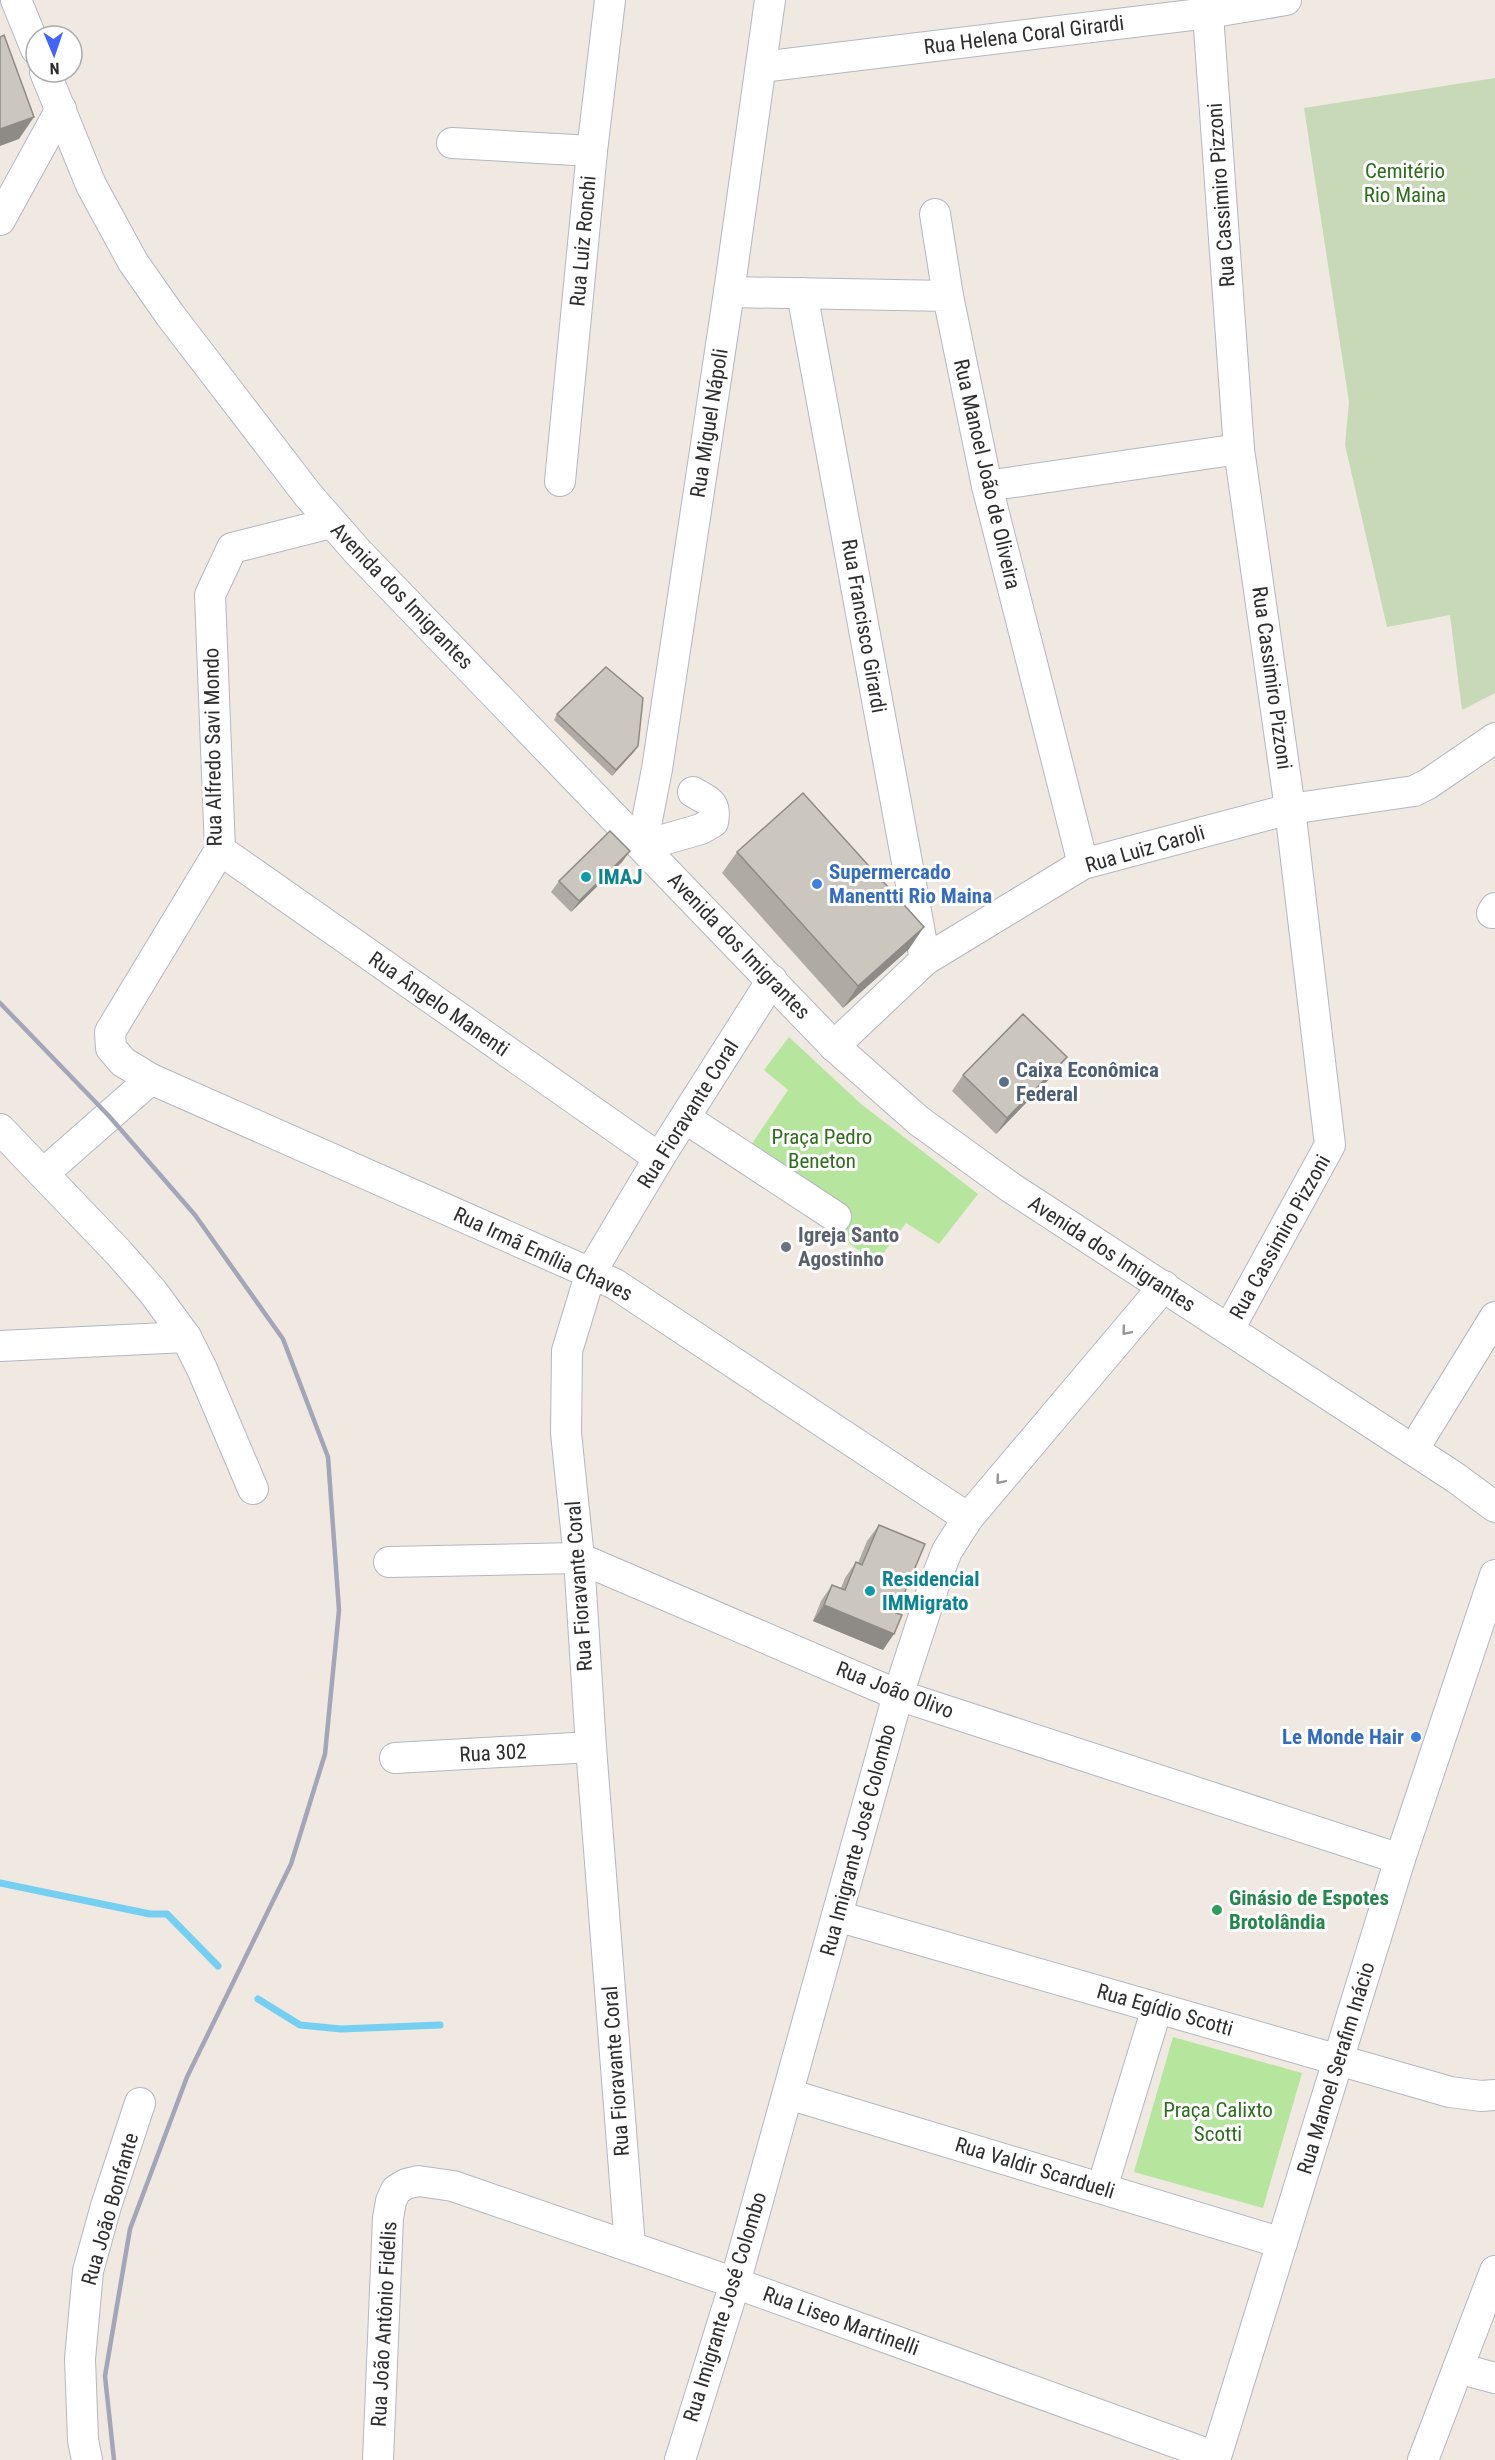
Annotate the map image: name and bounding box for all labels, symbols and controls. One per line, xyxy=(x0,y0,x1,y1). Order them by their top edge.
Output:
street label: Rua Helena Coral Girardi xyxy=(922,11,1126,59)
north arrow xyxy=(24,24,84,84)
text: N xyxy=(49,59,60,78)
street label: Rua Cassimiro Pizzoni xyxy=(1203,102,1239,288)
park label: Cemitério Rio Maina xyxy=(1364,159,1446,207)
street label: Rua Luiz Ronchi xyxy=(565,175,601,307)
street label: Rua Miguel Nápoli xyxy=(685,347,733,499)
street label: Rua Manoel João de Oliveira xyxy=(949,357,1025,591)
street label: Avenida dos Imigrantes xyxy=(326,518,478,674)
street label: Rua Francisco Girardi xyxy=(837,537,891,715)
street label: Rua Cassimiro Pizzoni xyxy=(1247,585,1297,771)
street label: Rua Alfredo Savi Mondo xyxy=(199,648,227,846)
street label: Rua Luiz Caroli xyxy=(1083,821,1207,877)
place label: Supermercado Manentti Rio Maina xyxy=(829,860,992,908)
place label: IMAJ xyxy=(598,865,643,889)
street label: Avenida dos Imigrantes xyxy=(663,868,815,1024)
marker: IMAJ xyxy=(579,870,593,884)
marker: Supermercado Manentti Rio Maina xyxy=(810,877,824,891)
street label: Rua Ângelo Manenti xyxy=(364,947,514,1061)
street label: Rua Fioravante Coral xyxy=(633,1035,743,1193)
place label: Caixa Econômica Federal xyxy=(1016,1058,1159,1106)
marker: Caixa Econômica Federal xyxy=(997,1075,1011,1089)
park label: Praça Pedro Beneton xyxy=(772,1125,872,1173)
street label: Rua Cassimiro Pizzoni xyxy=(1225,1150,1335,1324)
street label: Avenida dos Imigrantes xyxy=(1024,1191,1200,1317)
street label: Rua Irmã Emília Chaves xyxy=(450,1202,636,1306)
place label: Igreja Santo Agostinho xyxy=(798,1223,899,1271)
marker: Igreja Santo Agostinho xyxy=(779,1240,793,1254)
one-way arrow xyxy=(1122,1324,1133,1335)
one-way arrow xyxy=(996,1473,1007,1484)
street label: Rua Fioravante Coral xyxy=(561,1500,597,1672)
place label: Residencial IMMigrato xyxy=(882,1567,979,1615)
marker: Residencial IMMigrato xyxy=(863,1584,877,1598)
street label: Rua João Olivo xyxy=(833,1657,957,1723)
street label: Rua Imigrante José Colombo xyxy=(815,1721,901,1959)
place label: Le Monde Hair xyxy=(1282,1725,1404,1749)
marker: Le Monde Hair xyxy=(1409,1730,1423,1744)
street label: Rua 302 xyxy=(459,1739,527,1767)
place label: Ginásio de Espotes Brotolândia xyxy=(1229,1886,1389,1934)
marker: Ginásio de Espotes Brotolândia xyxy=(1210,1903,1224,1917)
street label: Rua Manoel Serafim Inácio xyxy=(1292,1959,1380,2177)
street label: Rua Egídio Scotti xyxy=(1094,1979,1236,2041)
street label: Rua Fioravante Coral xyxy=(598,1985,634,2157)
park label: Praça Calixto Scotti xyxy=(1163,2098,1273,2146)
street label: Rua João Bonfante xyxy=(77,2130,143,2288)
street label: Rua Valdir Scardueli xyxy=(952,2132,1118,2204)
street label: Rua Imigrante José Colombo xyxy=(679,2189,771,2425)
street label: Rua João Antônio Fidélis xyxy=(367,2221,401,2427)
street label: Rua Liseo Martinelli xyxy=(760,2282,922,2360)

